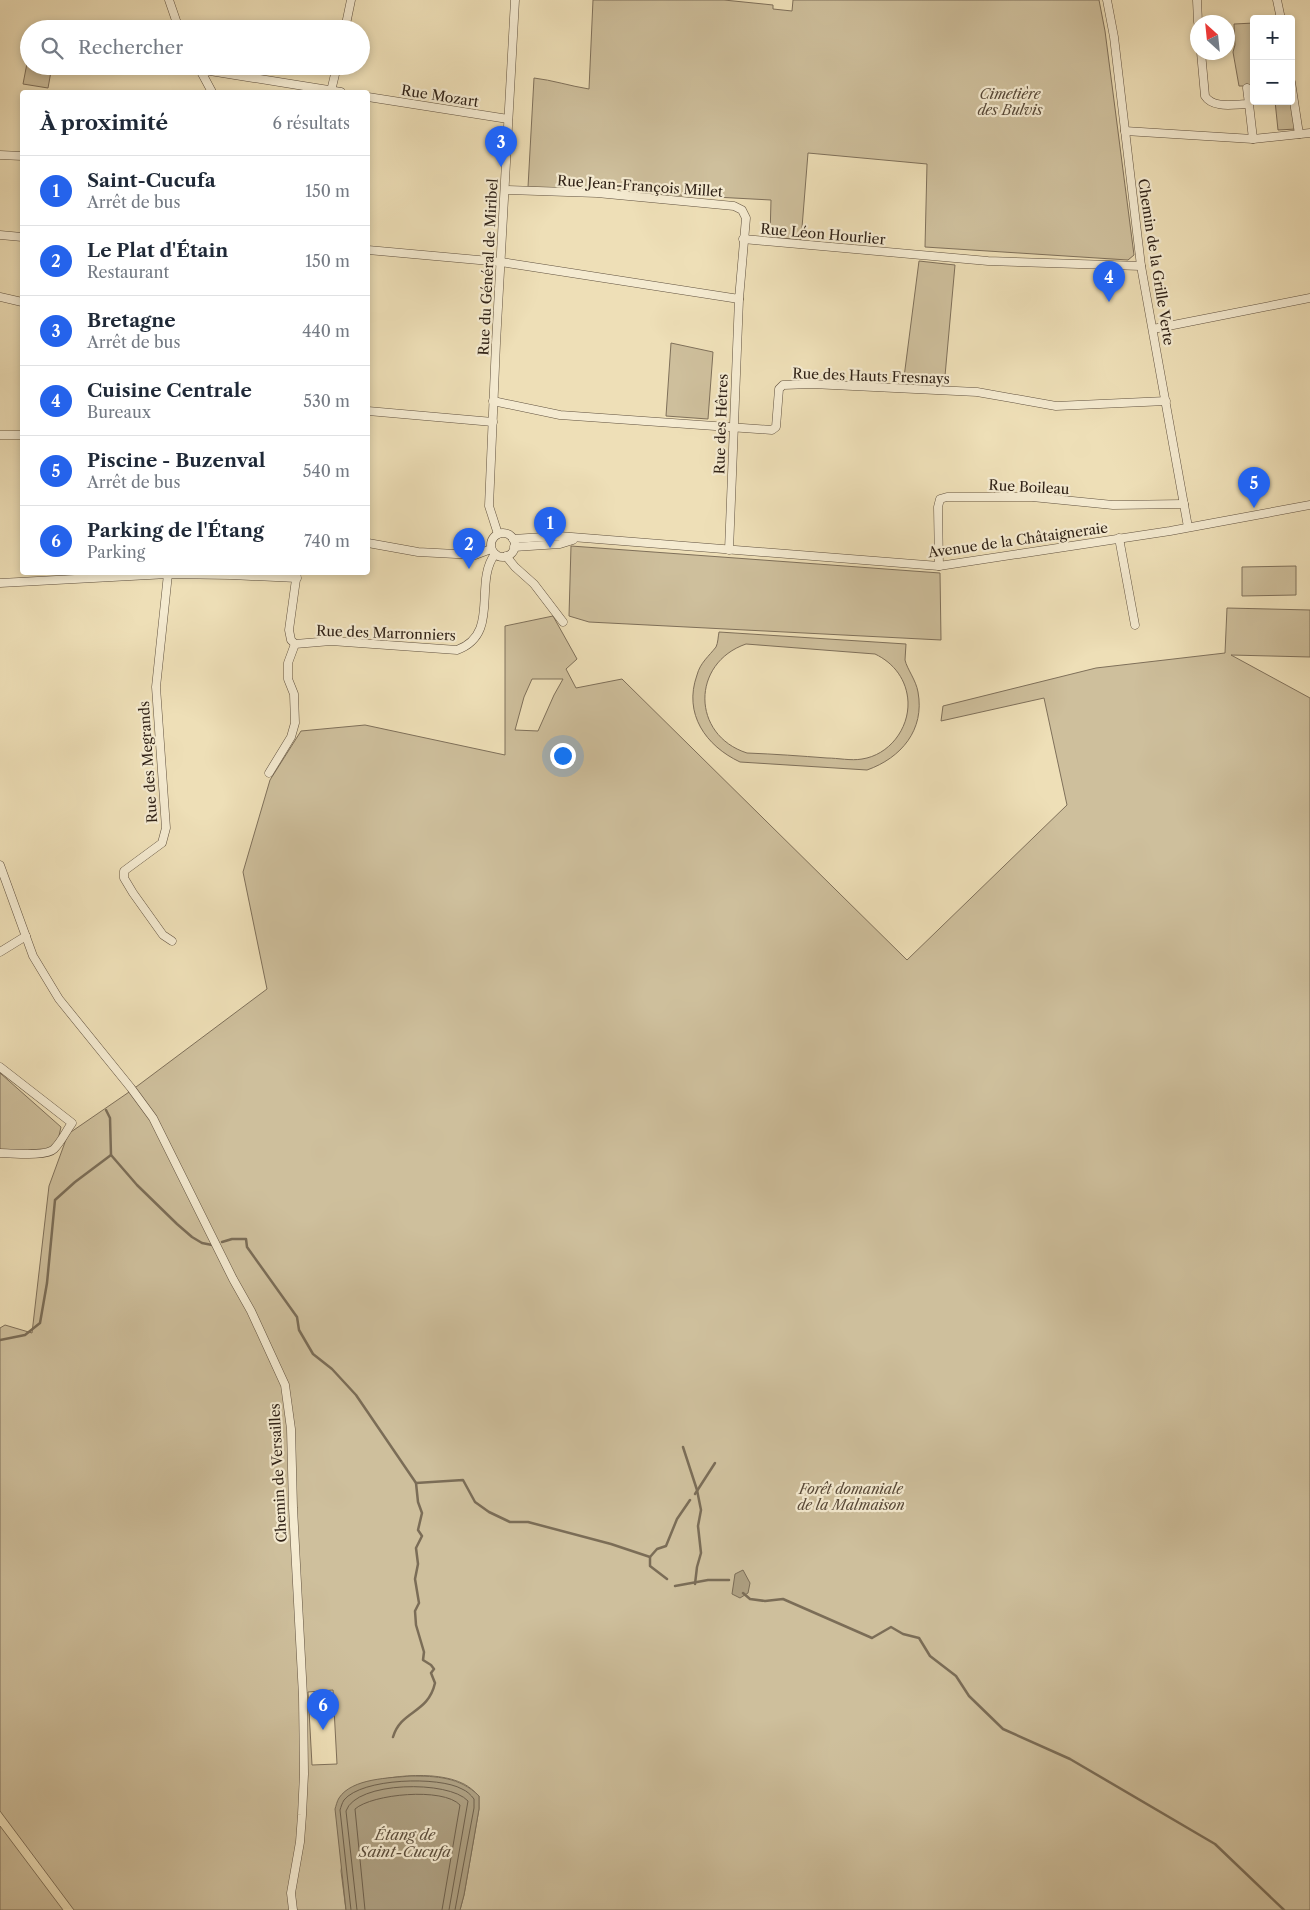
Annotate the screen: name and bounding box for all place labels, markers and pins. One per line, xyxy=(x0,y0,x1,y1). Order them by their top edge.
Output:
pin: 3 xyxy=(485,126,517,167)
pin: 4 xyxy=(1093,261,1125,302)
pin: 5 xyxy=(1238,467,1270,508)
pin: 1 xyxy=(534,507,566,548)
pin: 2 xyxy=(453,528,485,569)
pin: 6 xyxy=(307,1689,339,1730)

